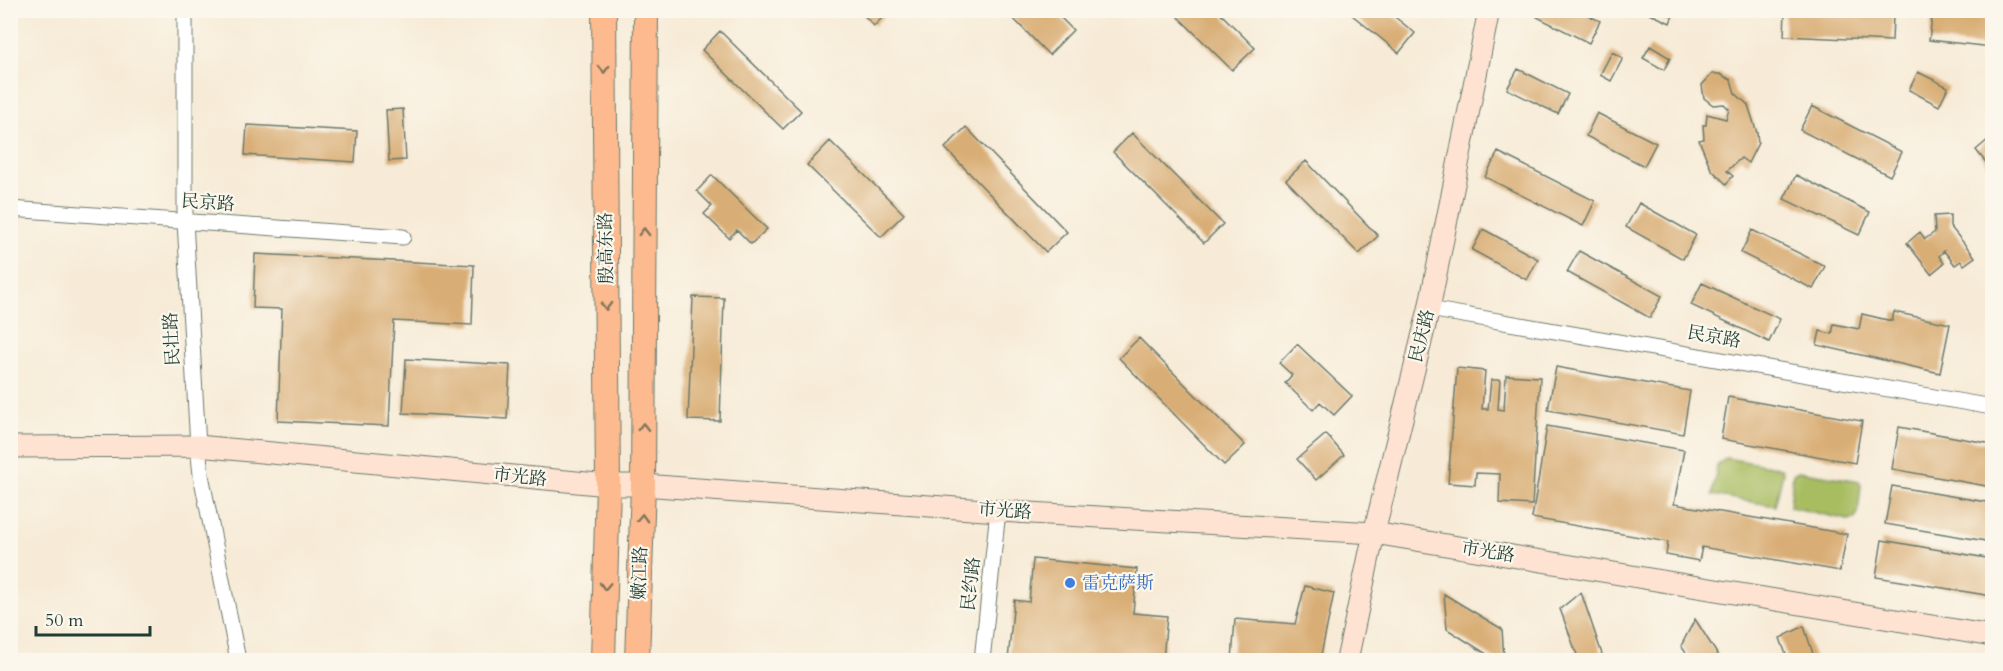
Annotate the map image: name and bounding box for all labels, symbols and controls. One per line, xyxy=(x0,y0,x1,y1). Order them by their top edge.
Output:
one-way arrow xyxy=(598,64,610,73)
street label: 民京路 xyxy=(180,189,236,217)
street label: 殷高东路 xyxy=(593,212,619,284)
one-way arrow xyxy=(638,227,650,236)
one-way arrow xyxy=(600,301,612,310)
street label: 民庆路 xyxy=(1403,307,1441,365)
street label: 民壮路 xyxy=(158,311,186,367)
street label: 民京路 xyxy=(1685,320,1743,354)
one-way arrow xyxy=(637,422,649,431)
street label: 市光路 xyxy=(492,462,548,492)
street label: 市光路 xyxy=(977,497,1033,525)
one-way arrow xyxy=(635,514,648,523)
street label: 市光路 xyxy=(1459,535,1517,569)
street label: 嫩江路 xyxy=(627,546,653,600)
street label: 民约路 xyxy=(956,556,986,612)
place label: 雷克萨斯 xyxy=(1082,571,1154,596)
marker: 雷克萨斯 xyxy=(1063,576,1077,590)
one-way arrow xyxy=(599,581,611,590)
scale bar xyxy=(36,599,150,637)
text: 50 m xyxy=(45,608,84,633)

